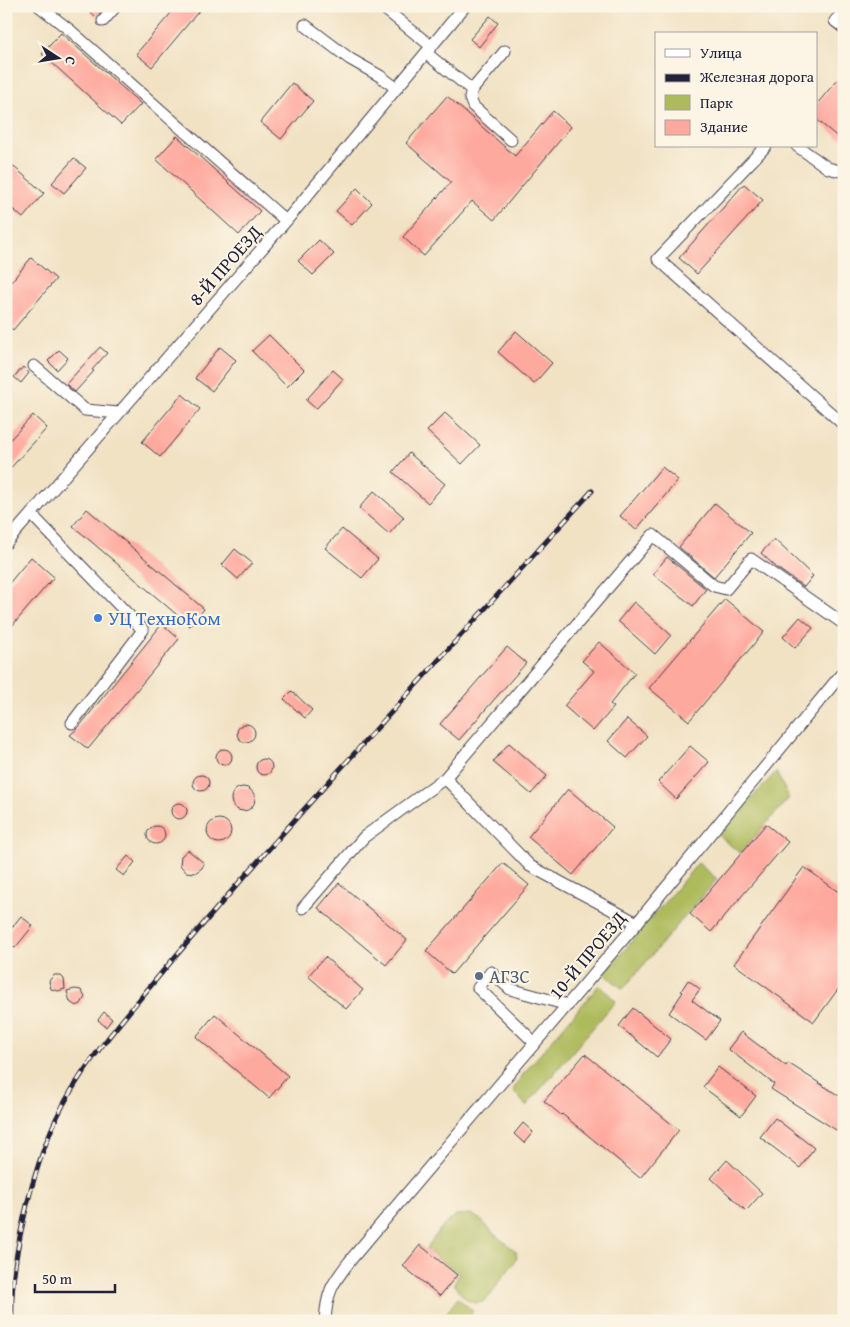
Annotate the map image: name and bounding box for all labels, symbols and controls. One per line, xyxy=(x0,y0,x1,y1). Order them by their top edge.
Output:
north arrow xyxy=(32,32,82,82)
legend xyxy=(655,32,818,148)
text: Улица xyxy=(700,42,743,63)
text: С xyxy=(60,55,81,67)
text: Железная дорога xyxy=(699,66,815,87)
text: Парк xyxy=(700,92,733,113)
text: Здание xyxy=(700,116,748,137)
street label: 8-Й ПРОЕЗД xyxy=(182,219,268,311)
place label: УЦ ТехноКом xyxy=(108,604,221,632)
marker: УЦ ТехноКом xyxy=(92,612,104,624)
street label: 10-Й ПРОЕЗД xyxy=(542,905,632,1005)
place label: АГЗС xyxy=(489,962,530,990)
marker: АГЗС xyxy=(473,970,485,982)
scale bar xyxy=(35,1262,115,1294)
text: 50 m xyxy=(42,1268,73,1289)

